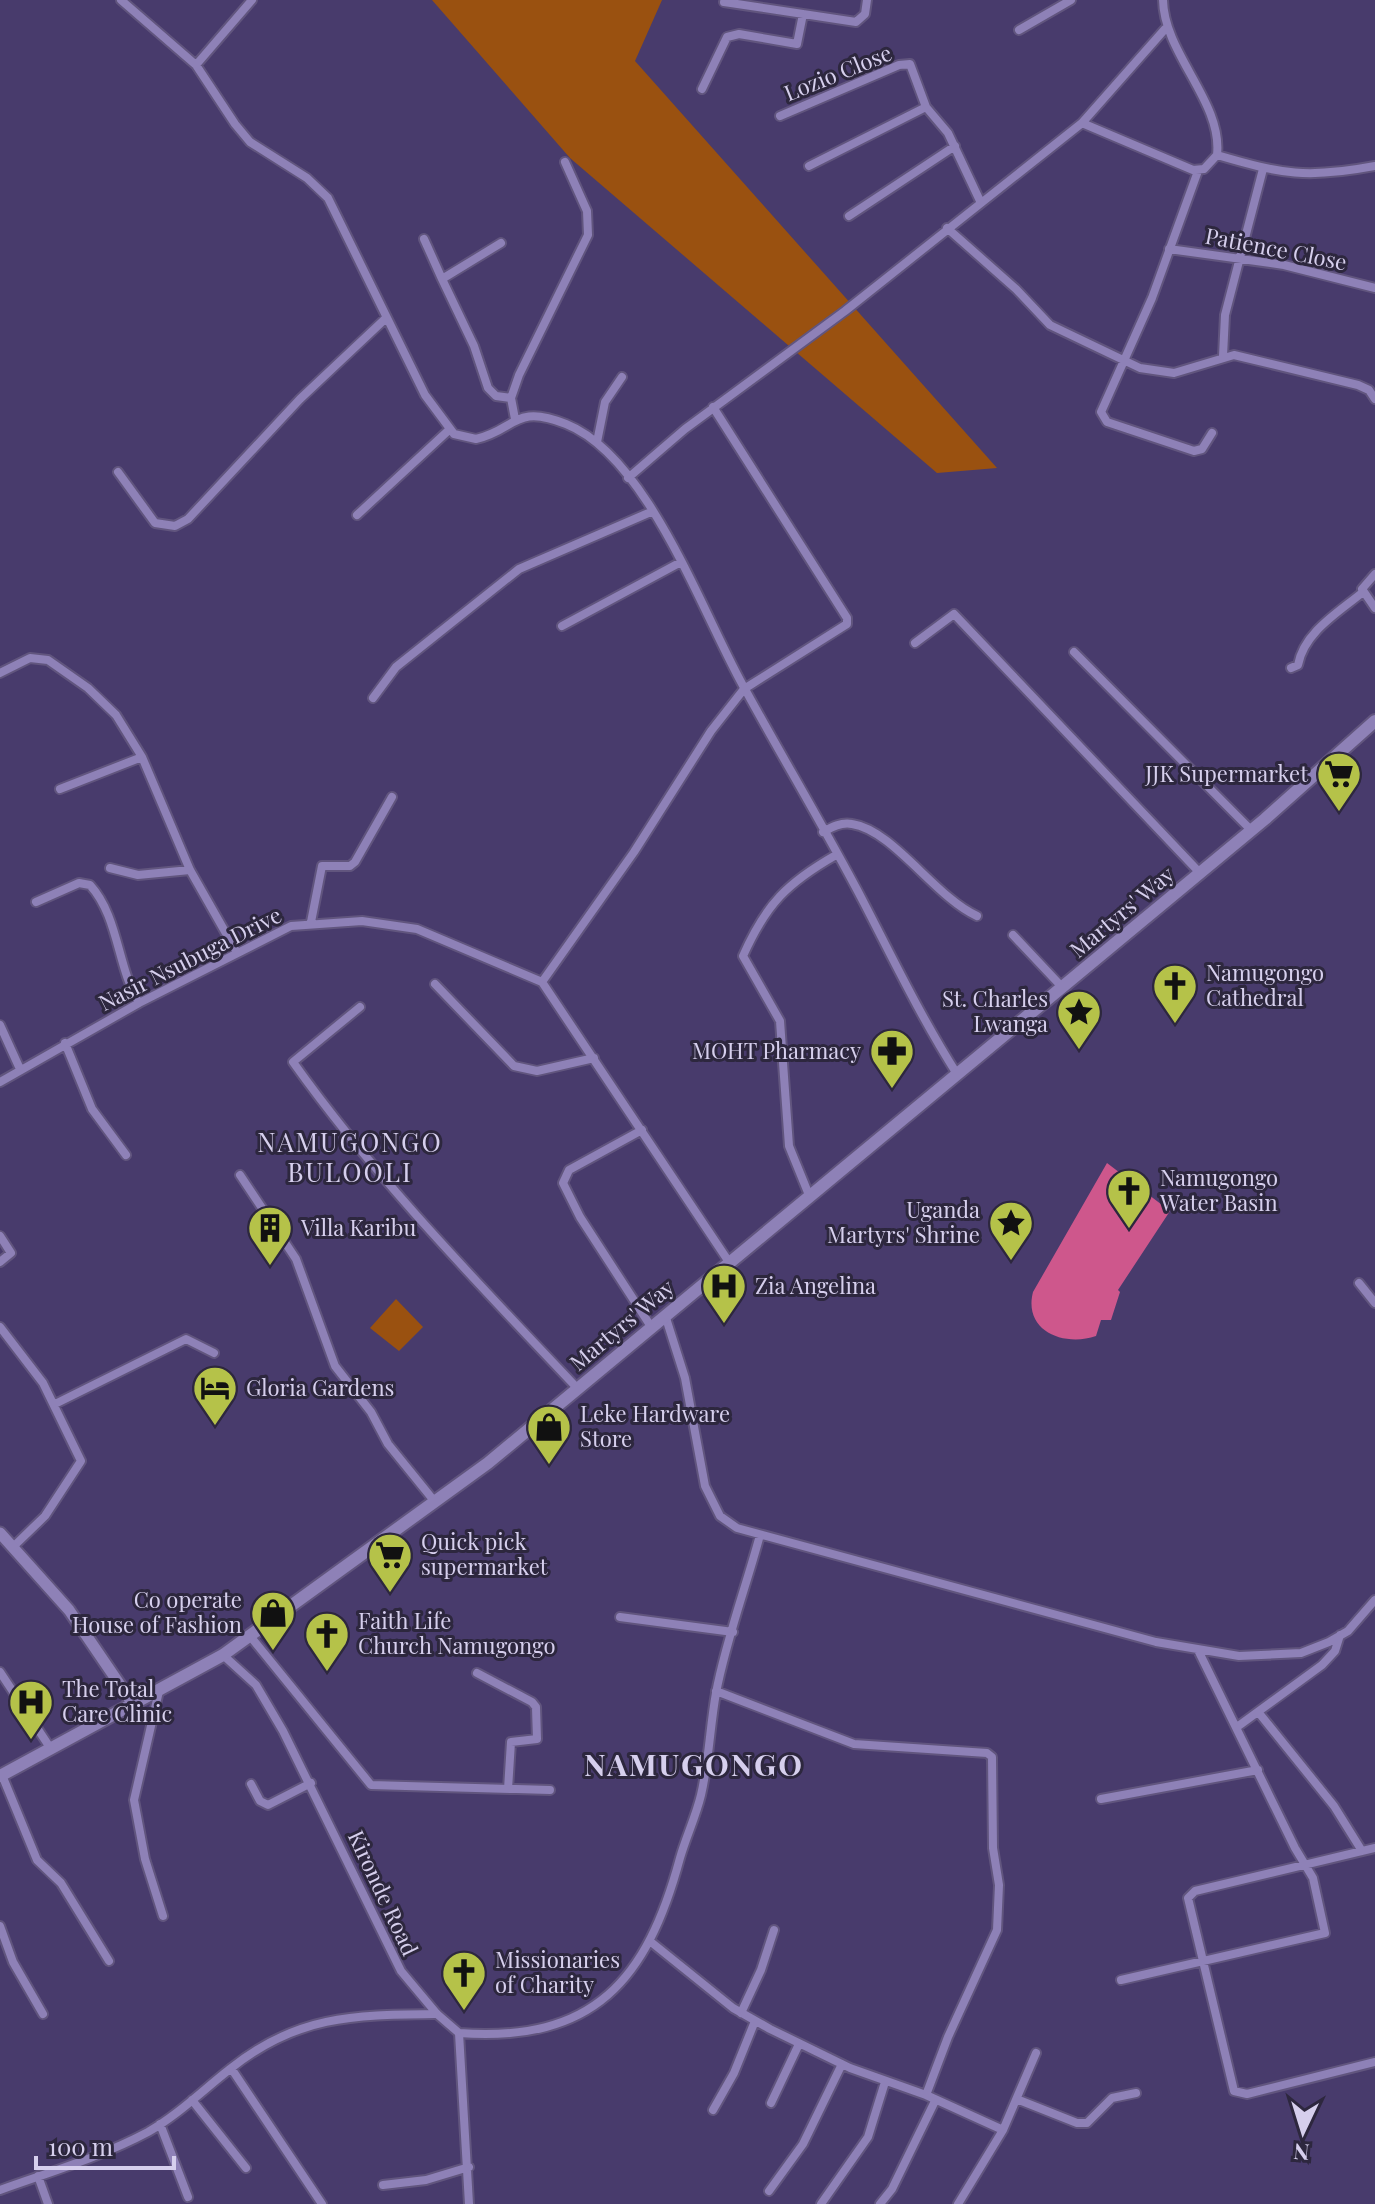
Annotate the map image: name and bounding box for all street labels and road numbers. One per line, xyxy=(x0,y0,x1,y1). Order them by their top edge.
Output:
street label: Lozio Close xyxy=(779,37,896,107)
street label: Patience Close xyxy=(1203,220,1350,276)
street label: Martyrs' Way xyxy=(1063,859,1180,964)
street label: Nasir Nsubuga Drive xyxy=(93,899,286,1017)
street label: Martyrs' Way xyxy=(563,1272,680,1377)
street label: Kironde Road xyxy=(342,1825,426,1960)

